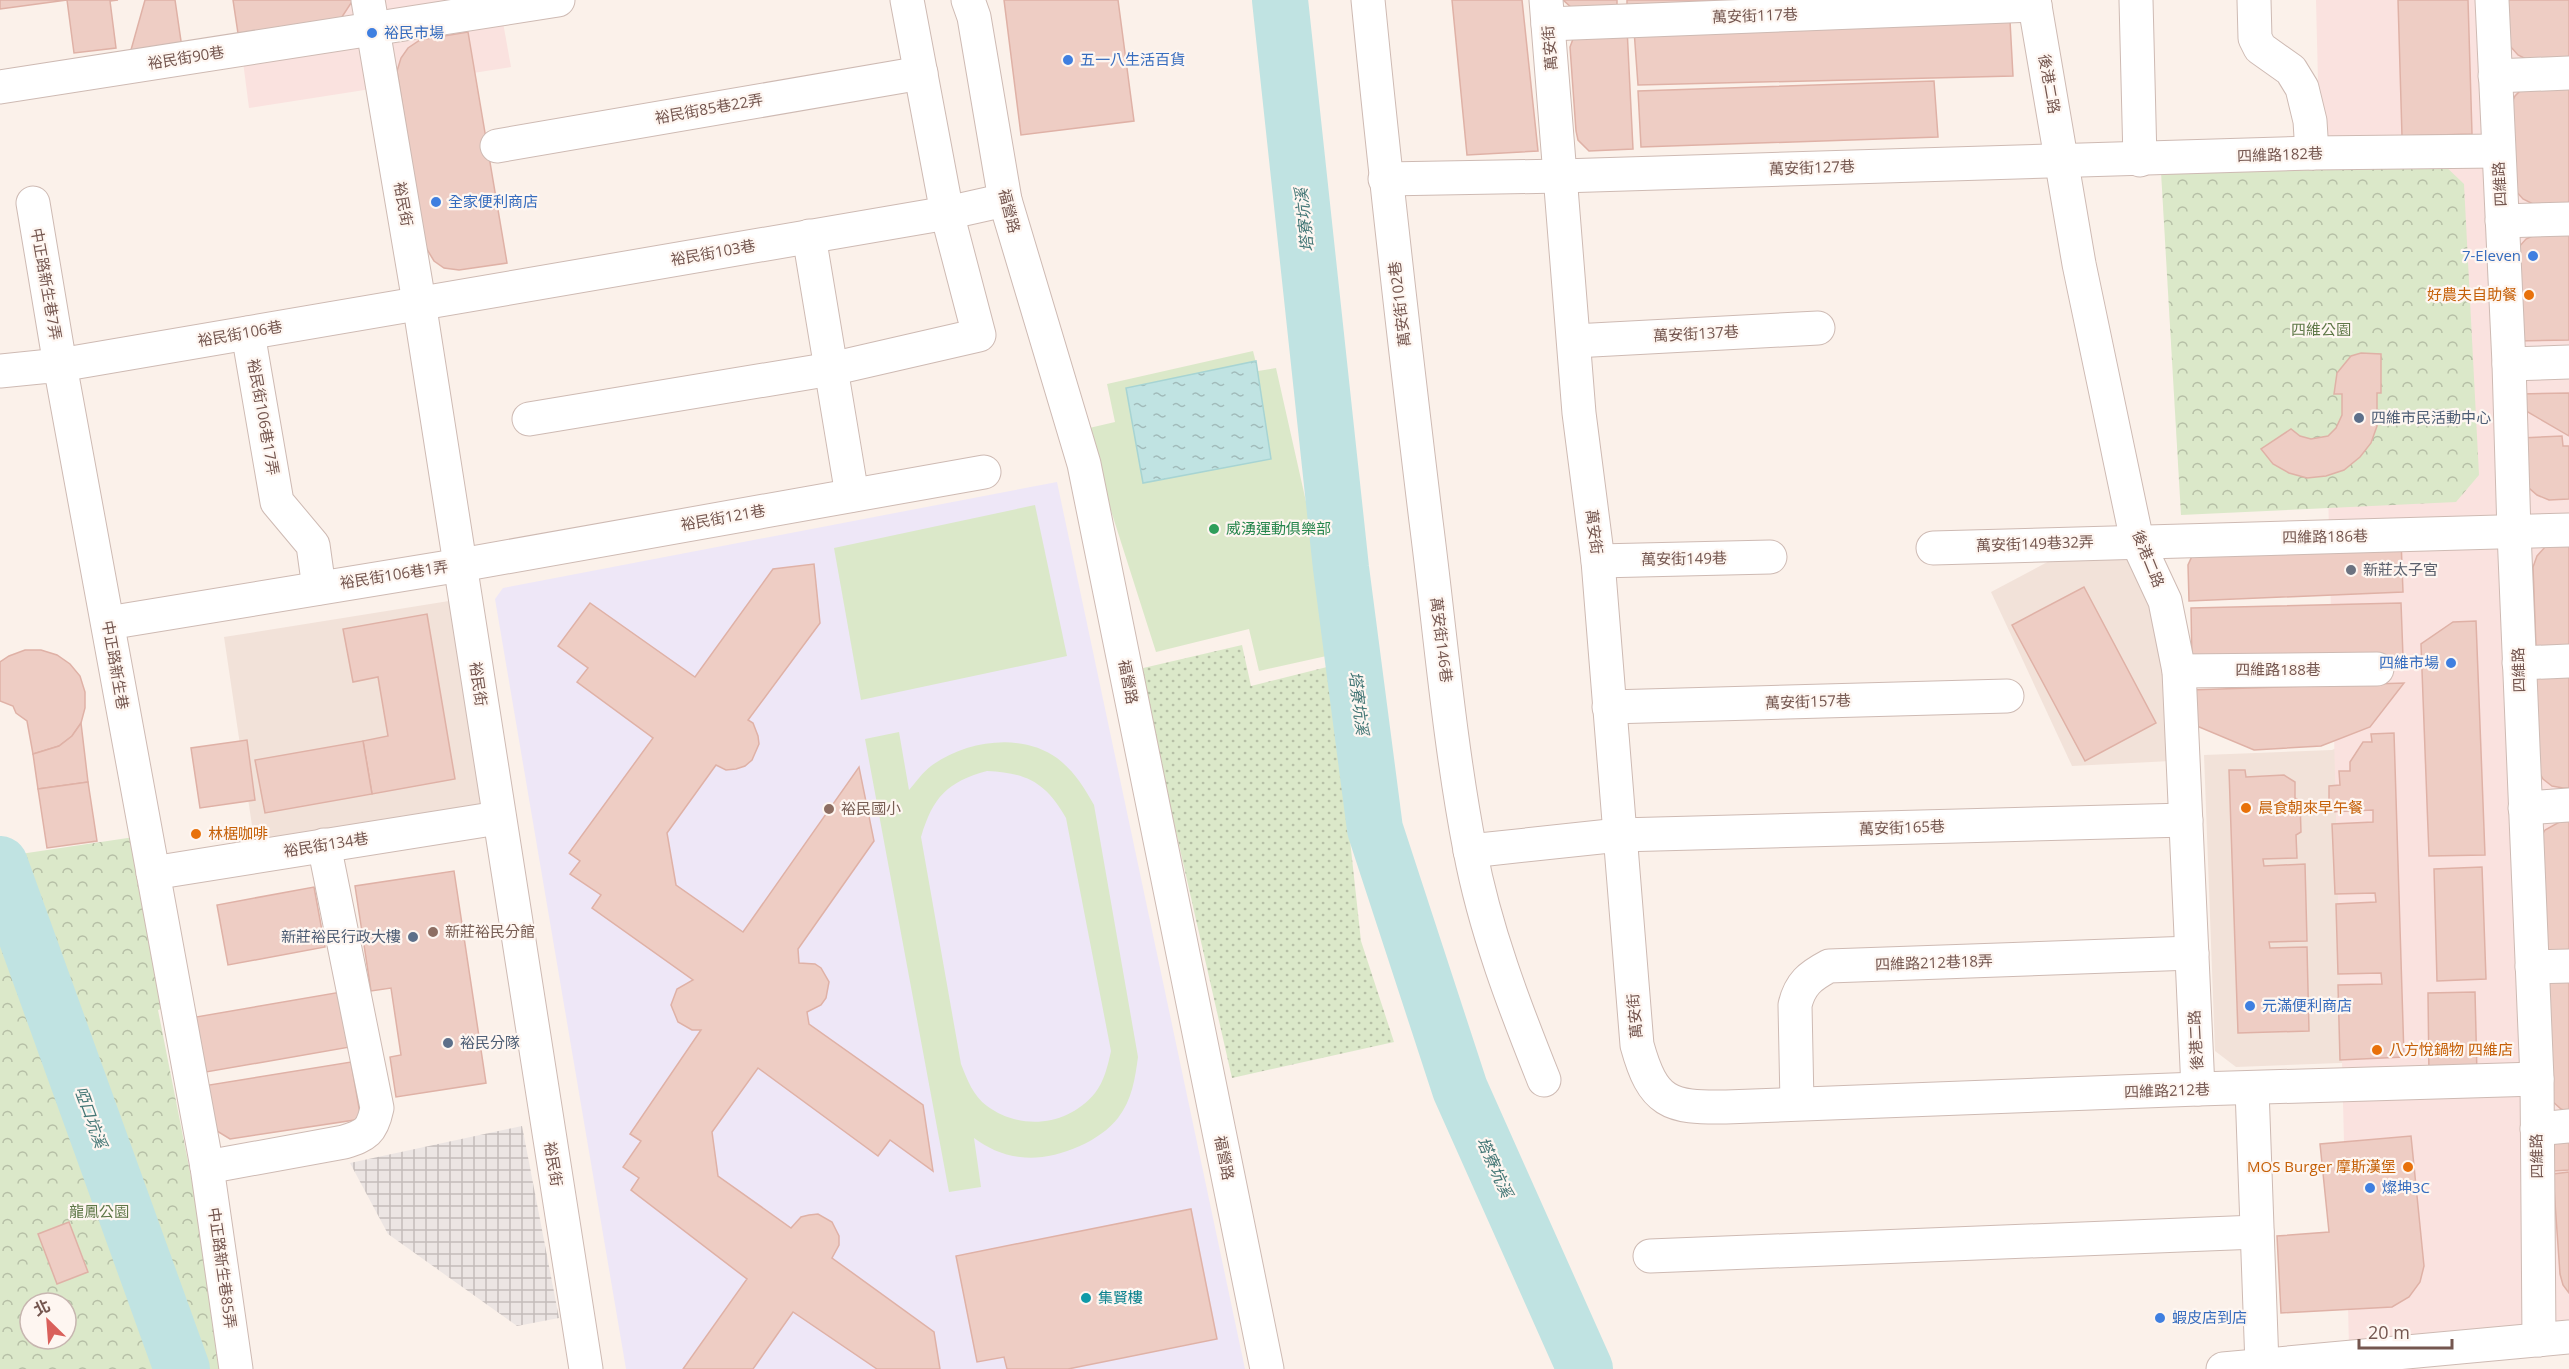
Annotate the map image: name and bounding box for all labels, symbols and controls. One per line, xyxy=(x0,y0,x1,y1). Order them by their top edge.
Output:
street label: 萬安街117巷 xyxy=(1712,4,1798,26)
place label: 裕民市場 xyxy=(384,22,444,42)
street label: 萬安街 xyxy=(1537,25,1561,71)
marker: 裕民市場 xyxy=(365,26,379,40)
street label: 裕民街90巷 xyxy=(146,41,226,73)
place label: 五一八生活百貨 xyxy=(1080,49,1185,69)
marker: 五一八生活百貨 xyxy=(1061,53,1075,67)
street label: 後港二路 xyxy=(2035,53,2065,115)
street label: 裕民街85巷22弄 xyxy=(653,89,764,127)
street label: 四維路182巷 xyxy=(2237,143,2323,165)
street label: 萬安街127巷 xyxy=(1769,156,1855,178)
street label: 四維路 xyxy=(2488,161,2510,207)
street label: 裕民街 xyxy=(390,180,418,228)
water label: 塔寮坑溪 xyxy=(1290,185,1318,253)
street label: 福營路 xyxy=(995,186,1025,235)
place label: 全家便利商店 xyxy=(448,191,538,211)
marker: 全家便利商店 xyxy=(429,195,443,209)
street label: 中正路新生巷7弄 xyxy=(27,226,67,341)
street label: 裕民街103巷 xyxy=(669,235,757,269)
place label: 7-Eleven xyxy=(2462,245,2521,265)
marker: 7-Eleven xyxy=(2526,249,2540,263)
street label: 萬安街102巷 xyxy=(1384,260,1414,348)
place label: 好農夫自助餐 xyxy=(2427,284,2517,304)
marker: 好農夫自助餐 xyxy=(2522,288,2536,302)
street label: 裕民街106巷 xyxy=(196,316,284,350)
park label: 四維公園 xyxy=(2291,319,2351,339)
street label: 萬安街137巷 xyxy=(1653,321,1739,345)
street label: 裕民街106巷17弄 xyxy=(244,357,284,477)
place label: 四維市民活動中心 xyxy=(2371,407,2491,427)
marker: 四維市民活動中心 xyxy=(2352,411,2366,425)
street label: 裕民街121巷 xyxy=(679,500,767,534)
street label: 萬安街 xyxy=(1582,508,1608,555)
place label: 威湧運動俱樂部 xyxy=(1226,518,1331,538)
marker: 威湧運動俱樂部 xyxy=(1207,522,1221,536)
street label: 四維路186巷 xyxy=(2282,525,2368,547)
street label: 後港二路 xyxy=(2128,527,2169,590)
street label: 萬安街149巷32弄 xyxy=(1976,531,2094,555)
street label: 萬安街149巷 xyxy=(1641,547,1727,569)
street label: 裕民街106巷1弄 xyxy=(338,556,449,592)
place label: 新莊太子宮 xyxy=(2363,559,2438,579)
marker: 新莊太子宮 xyxy=(2344,563,2358,577)
street label: 萬安街146巷 xyxy=(1427,596,1457,684)
street label: 中正路新生巷 xyxy=(98,619,134,711)
street label: 四維路 xyxy=(2507,647,2529,693)
place label: 四維市場 xyxy=(2379,652,2439,672)
marker: 四維市場 xyxy=(2444,656,2458,670)
street label: 福營路 xyxy=(1115,658,1143,706)
street label: 四維路188巷 xyxy=(2235,659,2321,679)
street label: 裕民街 xyxy=(466,660,492,708)
water label: 塔寮坑溪 xyxy=(1344,670,1374,738)
street label: 萬安街157巷 xyxy=(1765,690,1851,712)
place label: 晨食朝來早午餐 xyxy=(2258,797,2363,817)
place label: 裕民國小 xyxy=(841,798,901,818)
marker: 晨食朝來早午餐 xyxy=(2239,801,2253,815)
marker: 裕民國小 xyxy=(822,802,836,816)
street label: 萬安街165巷 xyxy=(1859,816,1945,838)
place label: 林椐咖啡 xyxy=(208,823,268,843)
marker: 林椐咖啡 xyxy=(189,827,203,841)
street label: 裕民街134巷 xyxy=(282,827,370,861)
place label: 新莊裕民分館 xyxy=(445,921,535,941)
marker: 新莊裕民分館 xyxy=(426,925,440,939)
place label: 新莊裕民行政大樓 xyxy=(281,926,401,946)
marker: 新莊裕民行政大樓 xyxy=(406,930,420,944)
street label: 四維路212巷18弄 xyxy=(1875,950,1993,974)
street label: 萬安街 xyxy=(1622,993,1646,1039)
place label: 元滿便利商店 xyxy=(2262,995,2352,1015)
marker: 元滿便利商店 xyxy=(2243,999,2257,1013)
street label: 後港二路 xyxy=(2183,1010,2207,1071)
place label: 裕民分隊 xyxy=(460,1032,520,1052)
marker: 裕民分隊 xyxy=(441,1036,455,1050)
place label: 八方悅鍋物 四維店 xyxy=(2389,1039,2513,1059)
marker: 八方悅鍋物 四維店 xyxy=(2370,1043,2384,1057)
street label: 四維路212巷 xyxy=(2124,1079,2210,1101)
water label: 啞口坑溪 xyxy=(70,1083,113,1153)
water label: 塔寮坑溪 xyxy=(1472,1133,1519,1203)
street label: 四維路 xyxy=(2526,1133,2546,1179)
street label: 福營路 xyxy=(1211,1134,1239,1182)
street label: 裕民街 xyxy=(541,1140,567,1188)
place label: MOS Burger 摩斯漢堡 xyxy=(2247,1156,2396,1176)
marker: MOS Burger 摩斯漢堡 xyxy=(2401,1160,2415,1174)
place label: 燦坤3C xyxy=(2382,1177,2430,1197)
marker: 燦坤3C xyxy=(2363,1181,2377,1195)
park label: 龍鳳公園 xyxy=(69,1201,129,1221)
street label: 中正路新生巷85弄 xyxy=(205,1206,241,1330)
place label: 集賢樓 xyxy=(1098,1287,1143,1307)
north arrow xyxy=(18,1291,78,1351)
marker: 集賢樓 xyxy=(1079,1291,1093,1305)
text: 北 xyxy=(30,1294,54,1321)
place label: 蝦皮店到店 xyxy=(2172,1307,2247,1327)
marker: 蝦皮店到店 xyxy=(2153,1311,2167,1325)
scale bar xyxy=(2359,1312,2452,1350)
text: 20 m xyxy=(2368,1320,2410,1344)

